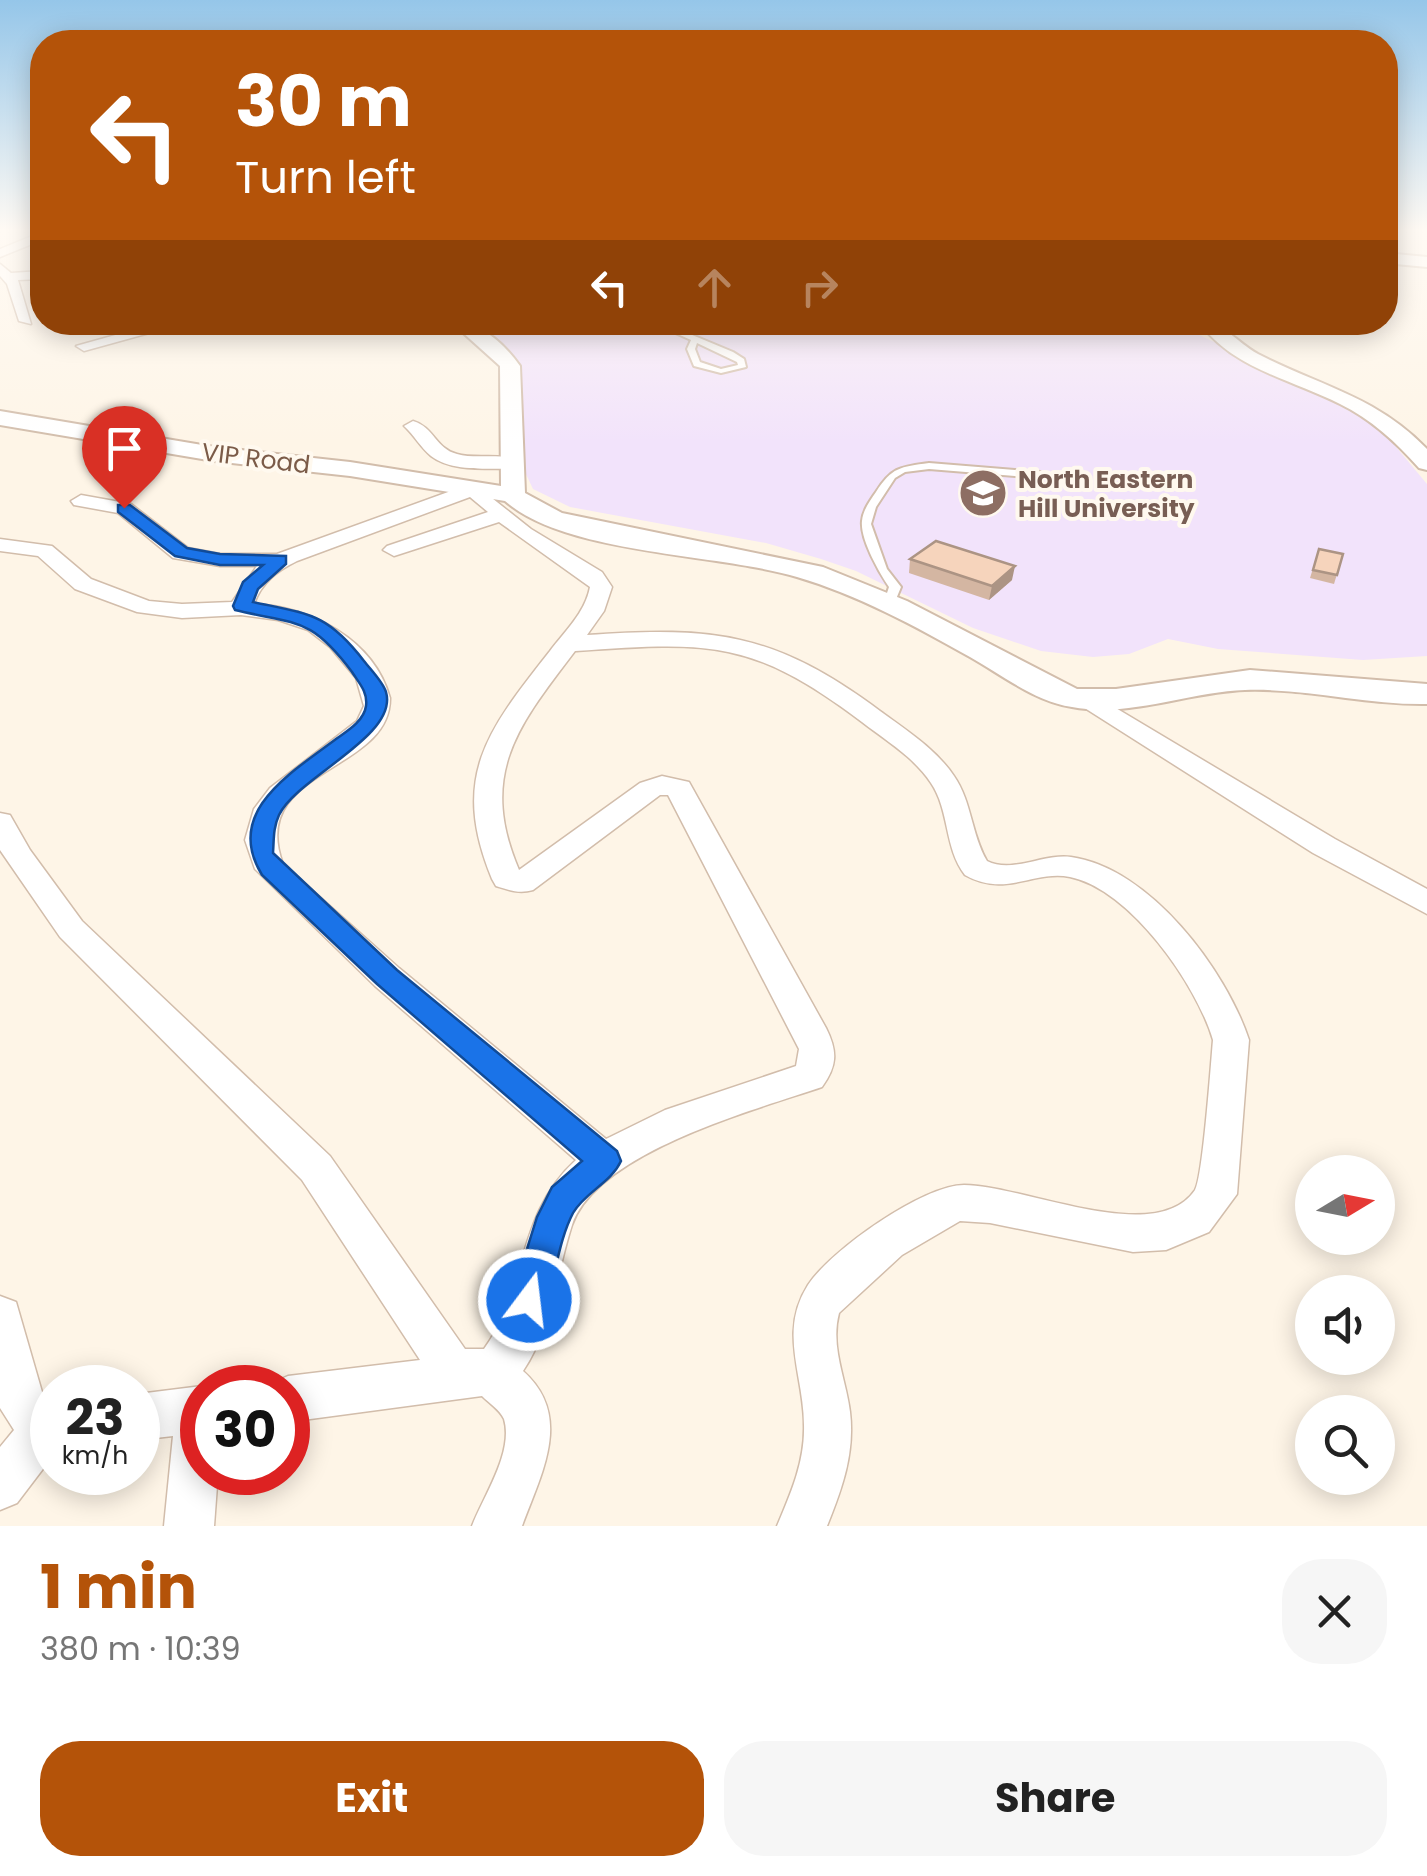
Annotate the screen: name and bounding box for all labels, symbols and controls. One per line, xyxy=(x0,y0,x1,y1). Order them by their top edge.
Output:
text: 30 m xyxy=(235,52,412,151)
icon: left xyxy=(70,70,200,200)
text: Turn left xyxy=(235,146,416,209)
icon: left xyxy=(582,260,637,315)
icon: ahead xyxy=(687,260,742,315)
icon: right xyxy=(792,260,847,315)
pin xyxy=(82,406,167,509)
icon: arrive xyxy=(97,421,152,476)
street label: VIP Road xyxy=(200,434,312,483)
place label: North Eastern Hill University xyxy=(1018,462,1195,526)
school or university icon: North Eastern Hill University xyxy=(957,467,1009,519)
north arrow xyxy=(1295,1155,1395,1255)
map controls xyxy=(1295,1155,1395,1495)
position arrow xyxy=(477,1248,581,1352)
button: sound xyxy=(1295,1275,1395,1375)
speed limit sign: 30 xyxy=(180,1365,310,1495)
text: 23 xyxy=(66,1382,124,1453)
button: search xyxy=(1295,1395,1395,1495)
text: km/h xyxy=(62,1438,128,1473)
text: 1 min xyxy=(40,1545,197,1629)
button: close xyxy=(1282,1559,1387,1664)
text: 380 m · 10:39 xyxy=(40,1626,241,1671)
button: Exit xyxy=(40,1741,704,1856)
button: Share xyxy=(724,1741,1387,1856)

